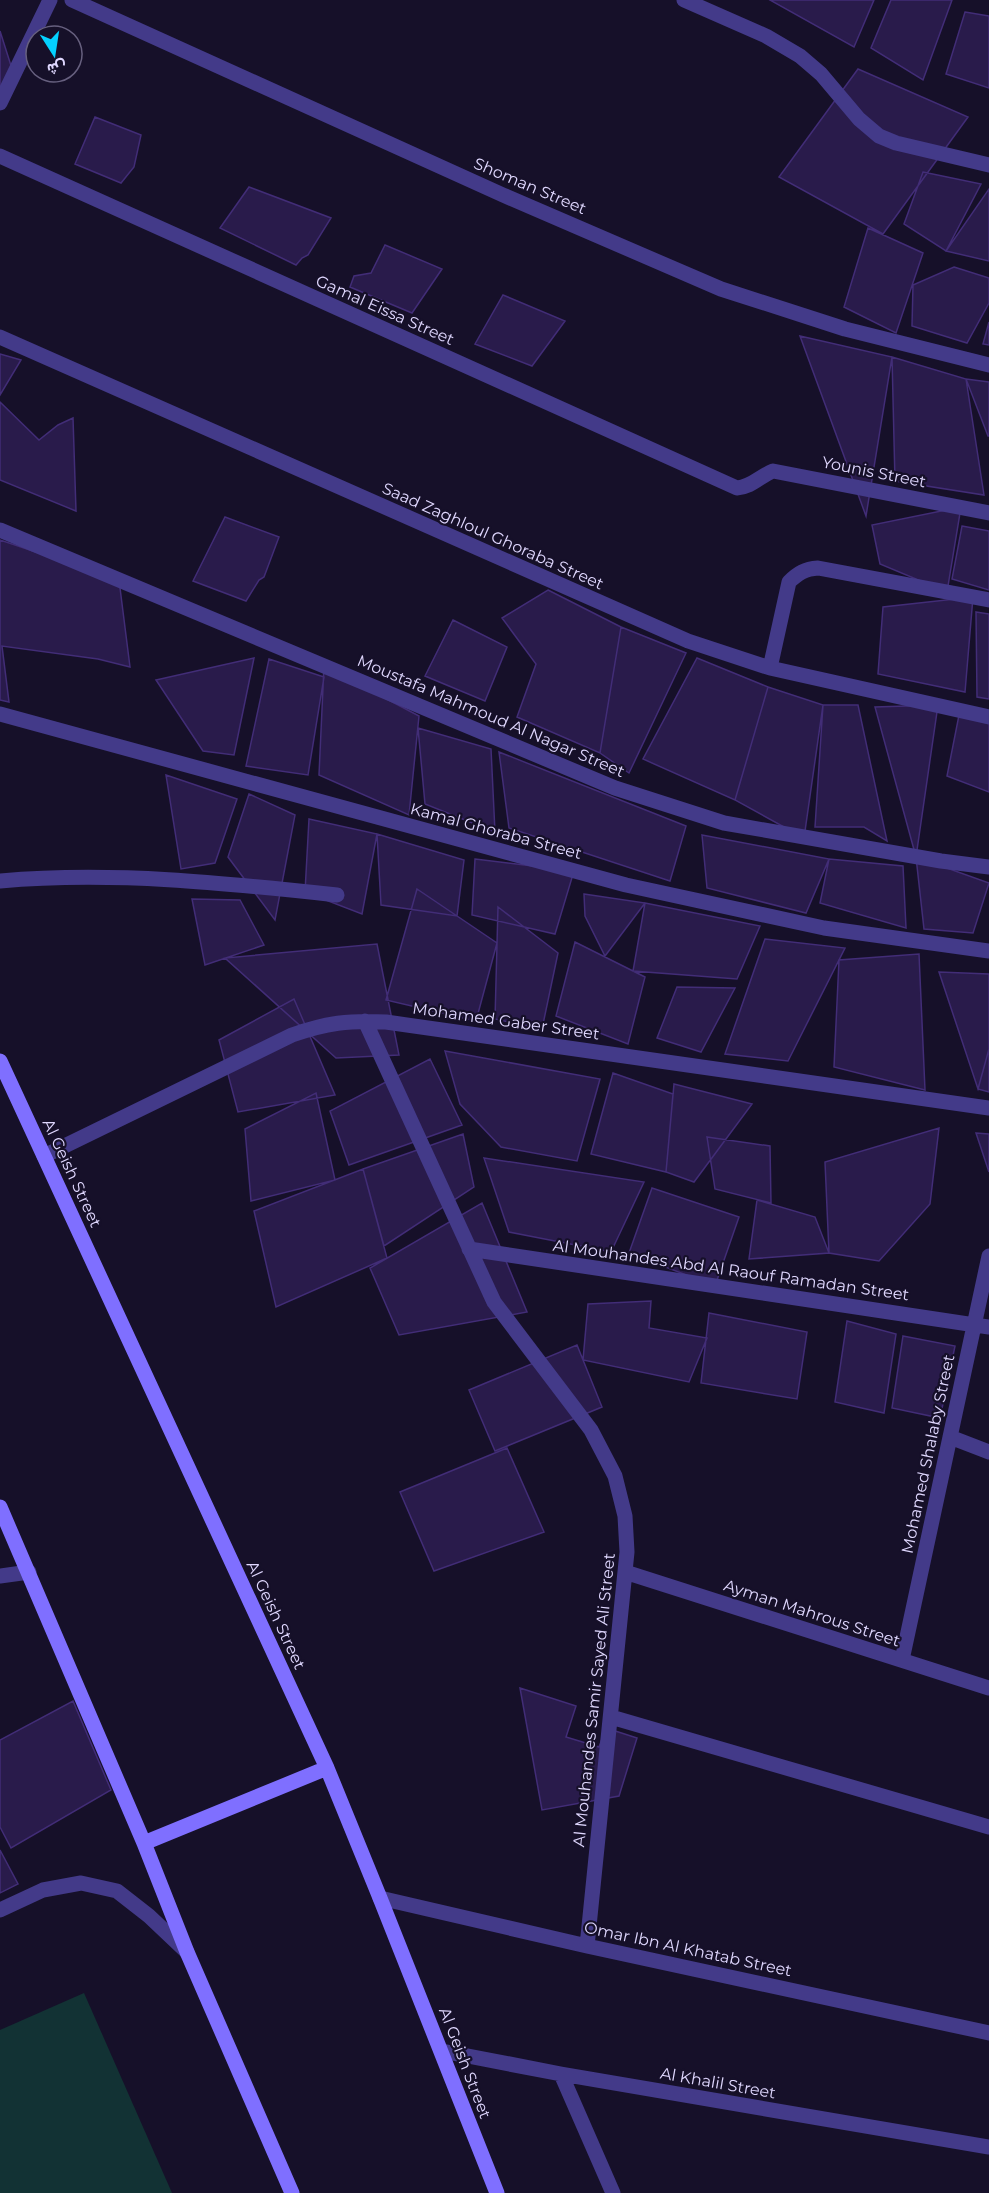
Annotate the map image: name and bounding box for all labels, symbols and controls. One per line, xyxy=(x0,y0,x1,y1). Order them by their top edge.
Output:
north arrow xyxy=(24,24,84,84)
text: ش xyxy=(46,57,68,79)
street label: Shoman Street xyxy=(471,154,590,218)
street label: Gamal Eissa Street xyxy=(313,271,458,349)
street label: Younis Street xyxy=(820,453,928,491)
street label: Saad Zaghloul Ghoraba Street xyxy=(379,478,607,594)
street label: Moustafa Mahmoud Al Nagar Street xyxy=(354,651,628,781)
street label: Kamal Ghoraba Street xyxy=(408,799,584,863)
street label: Mohamed Gaber Street xyxy=(411,998,601,1044)
street label: Al Geish Street xyxy=(39,1116,106,1231)
street label: Al Mouhandes Abd Al Raouf Ramadan Street xyxy=(552,1236,911,1304)
street label: Mohamed Shalaby Street xyxy=(898,1352,958,1555)
street label: Al Mouhandes Samir Sayed Ali Street xyxy=(569,1552,619,1848)
street label: Al Geish Street xyxy=(243,1558,310,1673)
street label: Ayman Mahrous Street xyxy=(722,1576,903,1651)
street label: Omar Ibn Al Khatab Street xyxy=(582,1918,794,1980)
street label: Al Geish Street xyxy=(435,2005,495,2122)
street label: Al Khalil Street xyxy=(659,2063,778,2103)

